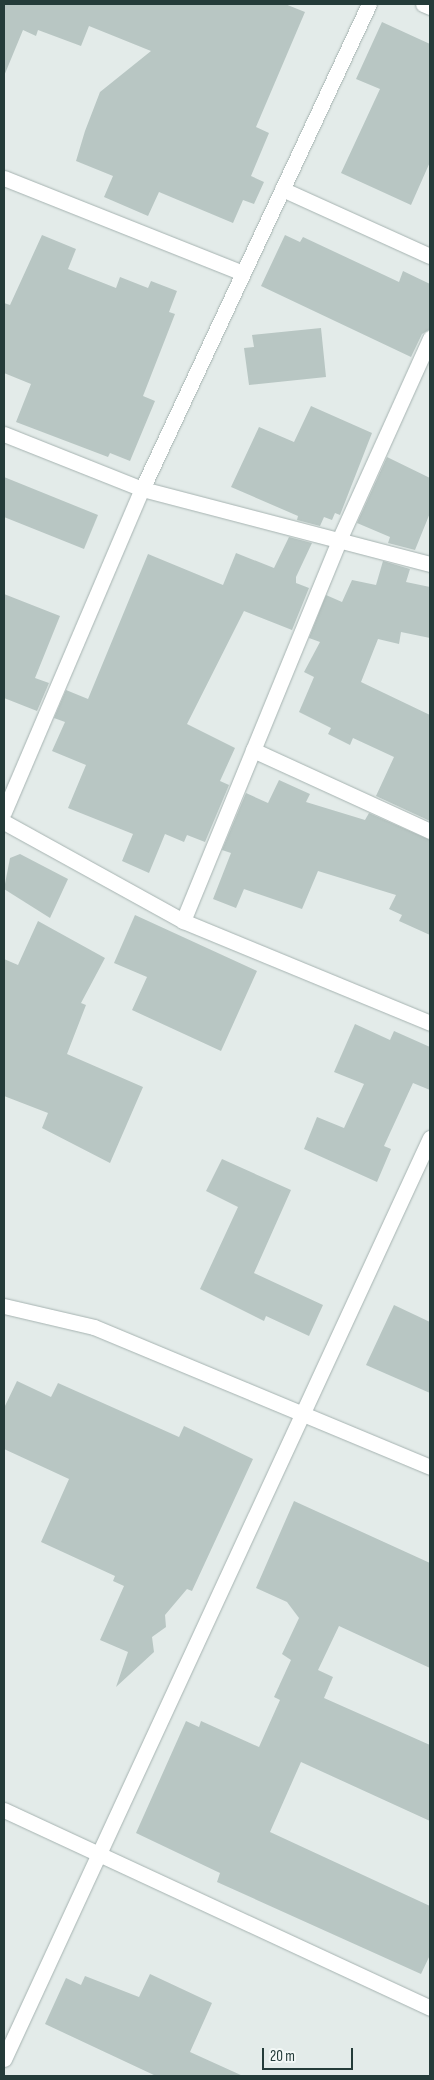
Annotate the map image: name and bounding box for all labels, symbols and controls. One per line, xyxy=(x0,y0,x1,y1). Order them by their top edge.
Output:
scale bar xyxy=(264,2038,355,2070)
text: 20 m xyxy=(270,2047,295,2066)

